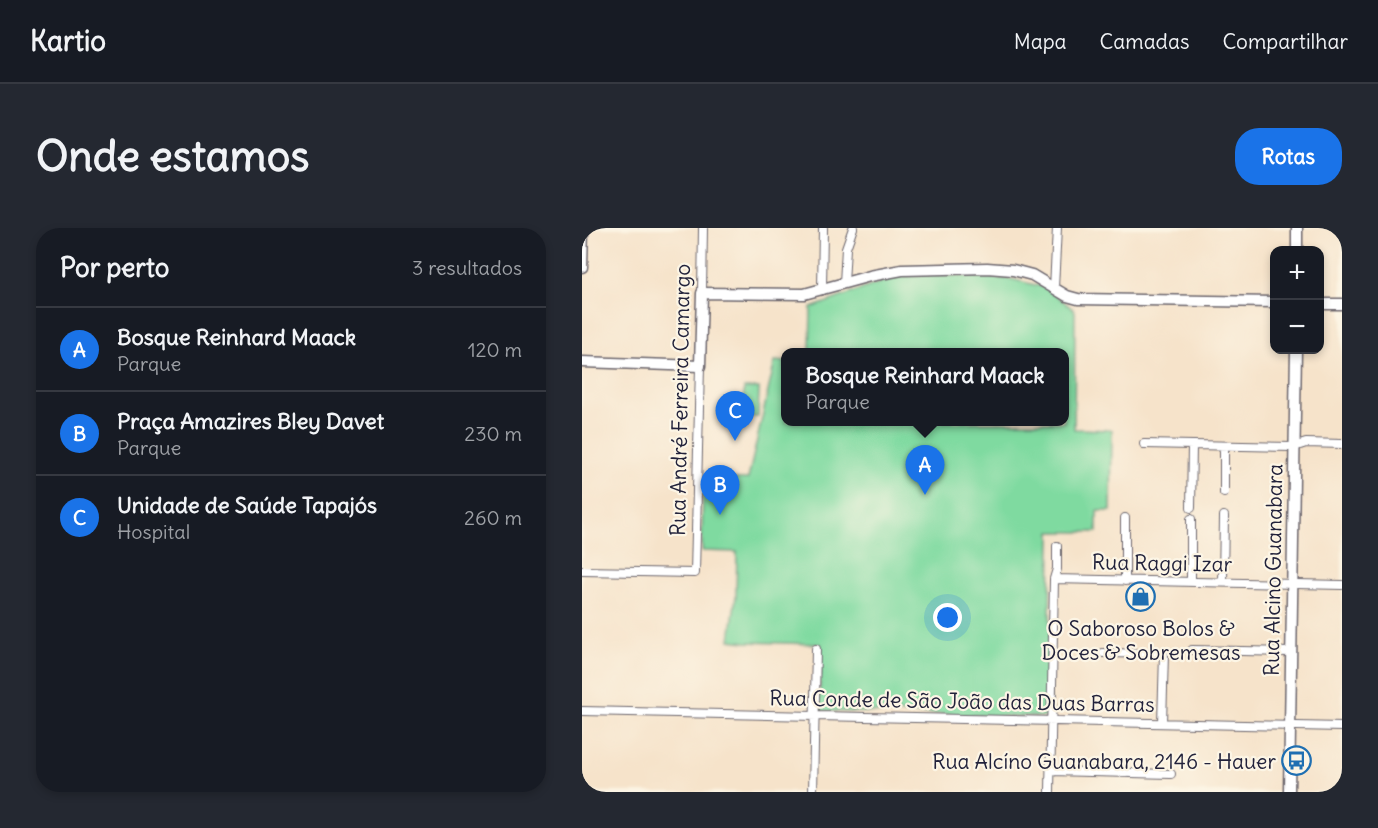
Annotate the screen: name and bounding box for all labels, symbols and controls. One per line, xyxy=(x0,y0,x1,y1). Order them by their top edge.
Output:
text: Kartio xyxy=(30,23,106,59)
text: Mapa xyxy=(1014,28,1067,55)
text: Camadas xyxy=(1100,28,1189,55)
text: Compartilhar xyxy=(1222,28,1348,55)
button: Rotas xyxy=(1235,128,1342,185)
text: Onde estamos xyxy=(36,130,309,182)
map controls xyxy=(1270,246,1324,354)
button: + xyxy=(1270,246,1324,300)
text: Por perto xyxy=(60,251,169,284)
text: 3 resultados xyxy=(412,255,522,280)
street label: Rua André Ferreira Camargo xyxy=(664,264,696,536)
button: − xyxy=(1270,300,1324,354)
text: Bosque Reinhard Maack xyxy=(117,323,356,351)
text: A xyxy=(73,337,86,362)
text: 120 m xyxy=(468,337,522,362)
popup xyxy=(781,348,1069,426)
text: Parque xyxy=(117,351,181,376)
text: Bosque Reinhard Maack xyxy=(805,361,1045,389)
text: Parque xyxy=(805,389,870,414)
pin: C xyxy=(716,392,754,441)
text: Praça Amazires Bley Davet xyxy=(117,407,384,435)
text: B xyxy=(73,421,86,446)
text: 230 m xyxy=(464,421,522,446)
text: Parque xyxy=(117,435,181,460)
pin: A xyxy=(906,446,944,495)
street label: Rua Alcino Guanabara xyxy=(1258,464,1288,676)
pin: B xyxy=(700,466,740,515)
text: Unidade de Saúde Tapajós xyxy=(117,491,377,519)
text: C xyxy=(73,505,86,530)
text: 260 m xyxy=(464,505,522,530)
text: Hospital xyxy=(117,519,190,544)
street label: Rua Raggi Izar xyxy=(1092,548,1233,578)
shop icon: O Saboroso Bolos & Doces & Sobremesas xyxy=(1125,581,1157,613)
your location xyxy=(933,603,962,632)
place label: O Saboroso Bolos & Doces & Sobremesas xyxy=(1041,615,1241,666)
street label: Rua Conde de São João das Duas Barras xyxy=(769,684,1155,718)
bus stop icon: Rua Alcíno Guanabara, 2146 - Hauer xyxy=(1281,745,1313,777)
place label: Rua Alcíno Guanabara, 2146 - Hauer xyxy=(932,748,1276,775)

